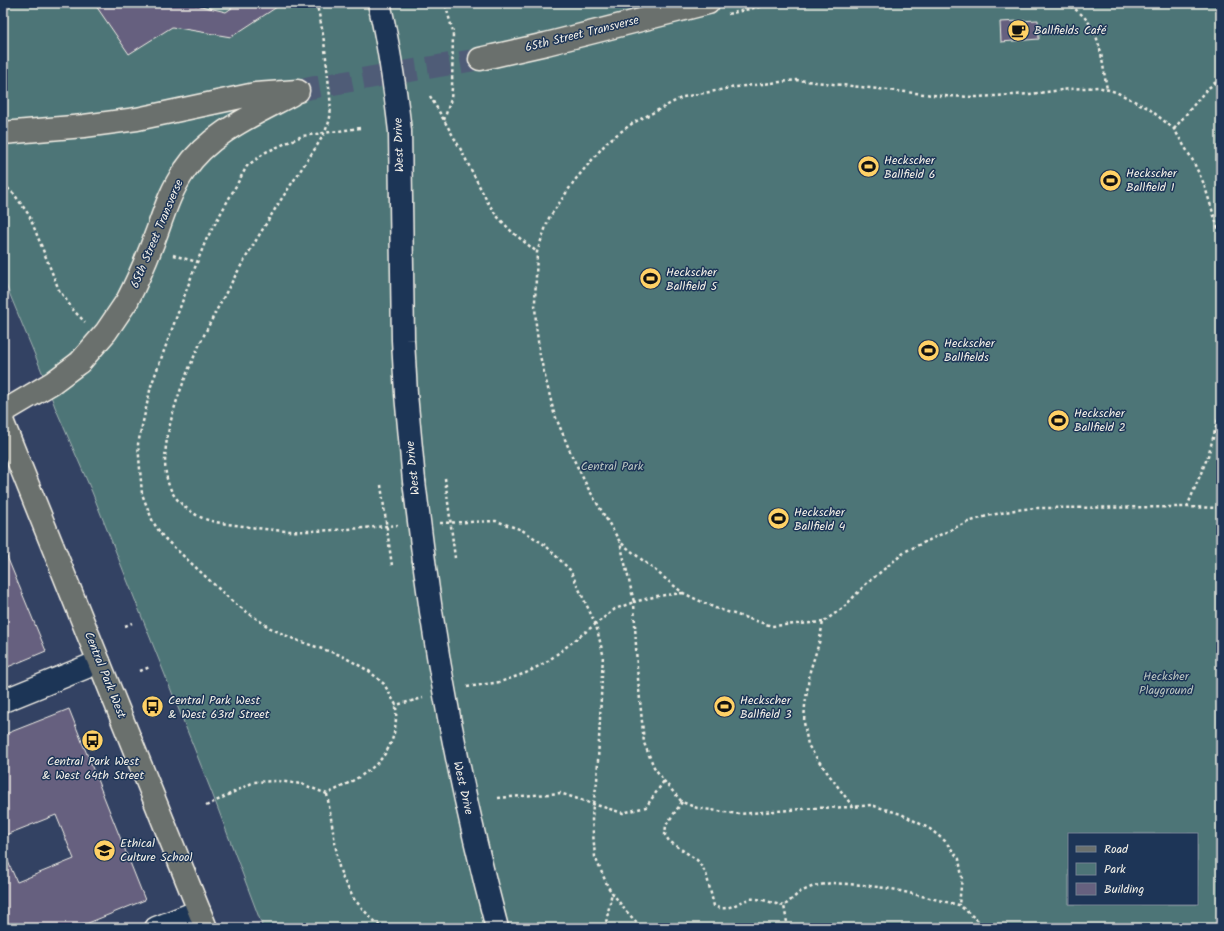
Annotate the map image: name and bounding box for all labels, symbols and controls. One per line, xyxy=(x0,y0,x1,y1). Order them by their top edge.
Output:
street label: 65th Street Transverse xyxy=(523,11,642,57)
cafe icon: Ballfields Café xyxy=(1006,17,1032,43)
place label: Ballfields Café xyxy=(1034,21,1107,40)
street label: West Drive xyxy=(389,117,409,173)
place label: Heckscher Ballfield 6 xyxy=(884,151,936,184)
sports icon: Heckscher Ballfield 6 xyxy=(856,154,882,180)
place label: Heckscher Ballfield 1 xyxy=(1126,164,1178,197)
sports icon: Heckscher Ballfield 1 xyxy=(1097,167,1123,193)
street label: 65th Street Transverse xyxy=(125,176,189,291)
place label: Heckscher Ballfield 5 xyxy=(666,263,719,296)
sports icon: Heckscher Ballfield 5 xyxy=(638,266,664,292)
place label: Heckscher Ballfields xyxy=(944,334,996,367)
sports icon: Heckscher Ballfields xyxy=(916,337,942,363)
place label: Heckscher Ballfield 2 xyxy=(1074,404,1126,437)
sports icon: Heckscher Ballfield 2 xyxy=(1045,407,1071,433)
street label: West Drive xyxy=(401,439,425,496)
park label: Central Park xyxy=(581,457,644,476)
place label: Heckscher Ballfield 4 xyxy=(794,503,846,536)
sports icon: Heckscher Ballfield 4 xyxy=(765,506,791,532)
street label: Central Park West xyxy=(79,629,131,722)
park label: Hecksher Playground xyxy=(1139,667,1194,700)
place label: Central Park West & West 63rd Street xyxy=(168,691,270,724)
place label: Heckscher Ballfield 3 xyxy=(740,691,792,724)
bus stop icon: Central Park West & West 63rd Street xyxy=(140,694,166,720)
sports icon: Heckscher Ballfield 3 xyxy=(711,694,737,720)
bus stop icon: Central Park West & West 64th Street xyxy=(80,727,106,753)
place label: Central Park West & West 64th Street xyxy=(42,752,144,785)
street label: West Drive xyxy=(448,759,479,817)
legend xyxy=(1068,833,1198,905)
place label: Ethical Culture School xyxy=(120,834,193,867)
school or university icon: Ethical Culture School xyxy=(92,837,118,863)
text: Road xyxy=(1104,840,1129,859)
text: Park xyxy=(1104,860,1126,879)
text: Building xyxy=(1104,880,1144,899)

